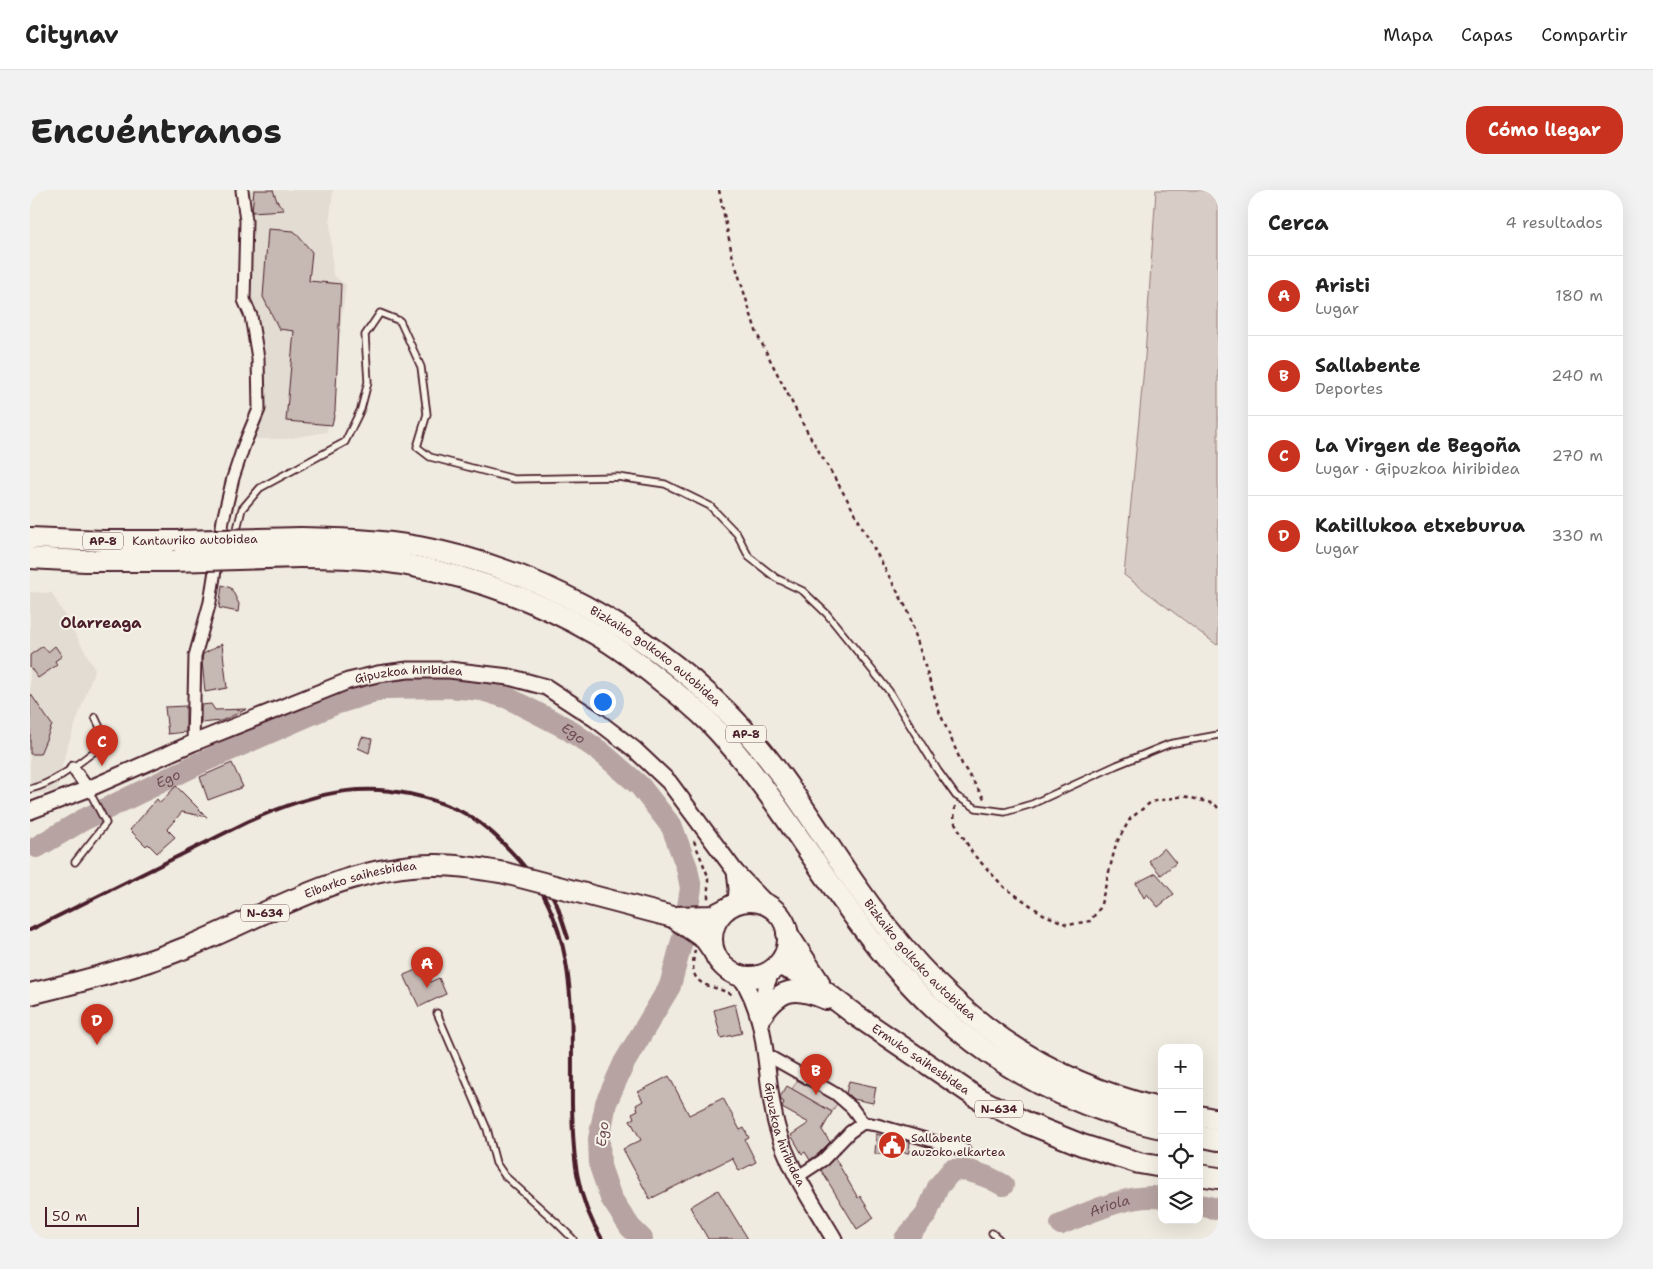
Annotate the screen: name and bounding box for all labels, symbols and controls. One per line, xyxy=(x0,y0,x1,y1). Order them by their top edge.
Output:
text: Citynav xyxy=(25,19,119,51)
text: Mapa xyxy=(1383,23,1433,47)
text: Capas xyxy=(1461,23,1513,47)
text: Compartir xyxy=(1541,23,1628,47)
button: Cómo llegar xyxy=(1466,106,1623,154)
text: Encuéntranos xyxy=(30,107,282,154)
text: Cerca xyxy=(1268,209,1329,237)
text: 4 resultados xyxy=(1505,212,1603,233)
text: Aristi xyxy=(1315,273,1370,298)
text: A xyxy=(1278,285,1290,306)
text: 180 m xyxy=(1555,285,1603,306)
text: Lugar xyxy=(1315,298,1359,319)
text: Sallabente xyxy=(1315,353,1421,378)
text: B xyxy=(1279,365,1289,386)
text: 240 m xyxy=(1551,365,1603,386)
text: Deportes xyxy=(1315,378,1383,399)
text: La Virgen de Begoña xyxy=(1315,433,1521,458)
text: C xyxy=(1279,445,1289,466)
text: 270 m xyxy=(1552,445,1603,466)
text: Lugar · Gipuzkoa hiribidea xyxy=(1315,458,1520,479)
text: Katillukoa etxeburua xyxy=(1315,513,1525,538)
text: D xyxy=(1278,525,1290,546)
text: 330 m xyxy=(1551,525,1603,546)
street label: Kantauriko autobidea xyxy=(132,531,258,549)
road number: AP-8 xyxy=(83,532,123,550)
text: Lugar xyxy=(1315,538,1359,559)
street label: Bizkaiko golkoko autobidea xyxy=(587,602,725,710)
district label: Olarreaga xyxy=(60,613,142,633)
street label: Gipuzkoa hiribidea xyxy=(353,662,464,687)
your location xyxy=(590,689,616,715)
water label: Ego xyxy=(558,719,589,748)
pin: C xyxy=(86,725,118,766)
road number: AP-8 xyxy=(726,726,766,742)
water label: Ego xyxy=(153,765,183,792)
street label: Eibarko saihesbidea xyxy=(302,858,418,902)
street label: Bizkaiko golkoko autobidea xyxy=(860,896,980,1024)
road number: N-634 xyxy=(241,904,289,921)
pin: A xyxy=(411,947,443,988)
pin: D xyxy=(81,1004,113,1045)
street label: Ermuko saihesbidea xyxy=(869,1020,973,1099)
map controls xyxy=(1158,1044,1203,1224)
button: + xyxy=(1158,1044,1203,1089)
pin: B xyxy=(800,1054,832,1095)
street label: Gipuzkoa hiribidea xyxy=(761,1081,809,1190)
button: − xyxy=(1158,1089,1203,1134)
road number: N-634 xyxy=(975,1101,1023,1118)
water label: Ego xyxy=(592,1120,612,1148)
public building icon: Sallabente auzoko elkartea xyxy=(877,1130,907,1160)
place label: Sallabente auzoko elkartea xyxy=(911,1130,1006,1160)
button: locate xyxy=(1158,1134,1203,1179)
button: layers xyxy=(1158,1179,1203,1224)
water label: Ariola xyxy=(1086,1191,1132,1221)
scale bar xyxy=(45,1204,139,1227)
text: 50 m xyxy=(52,1207,87,1225)

